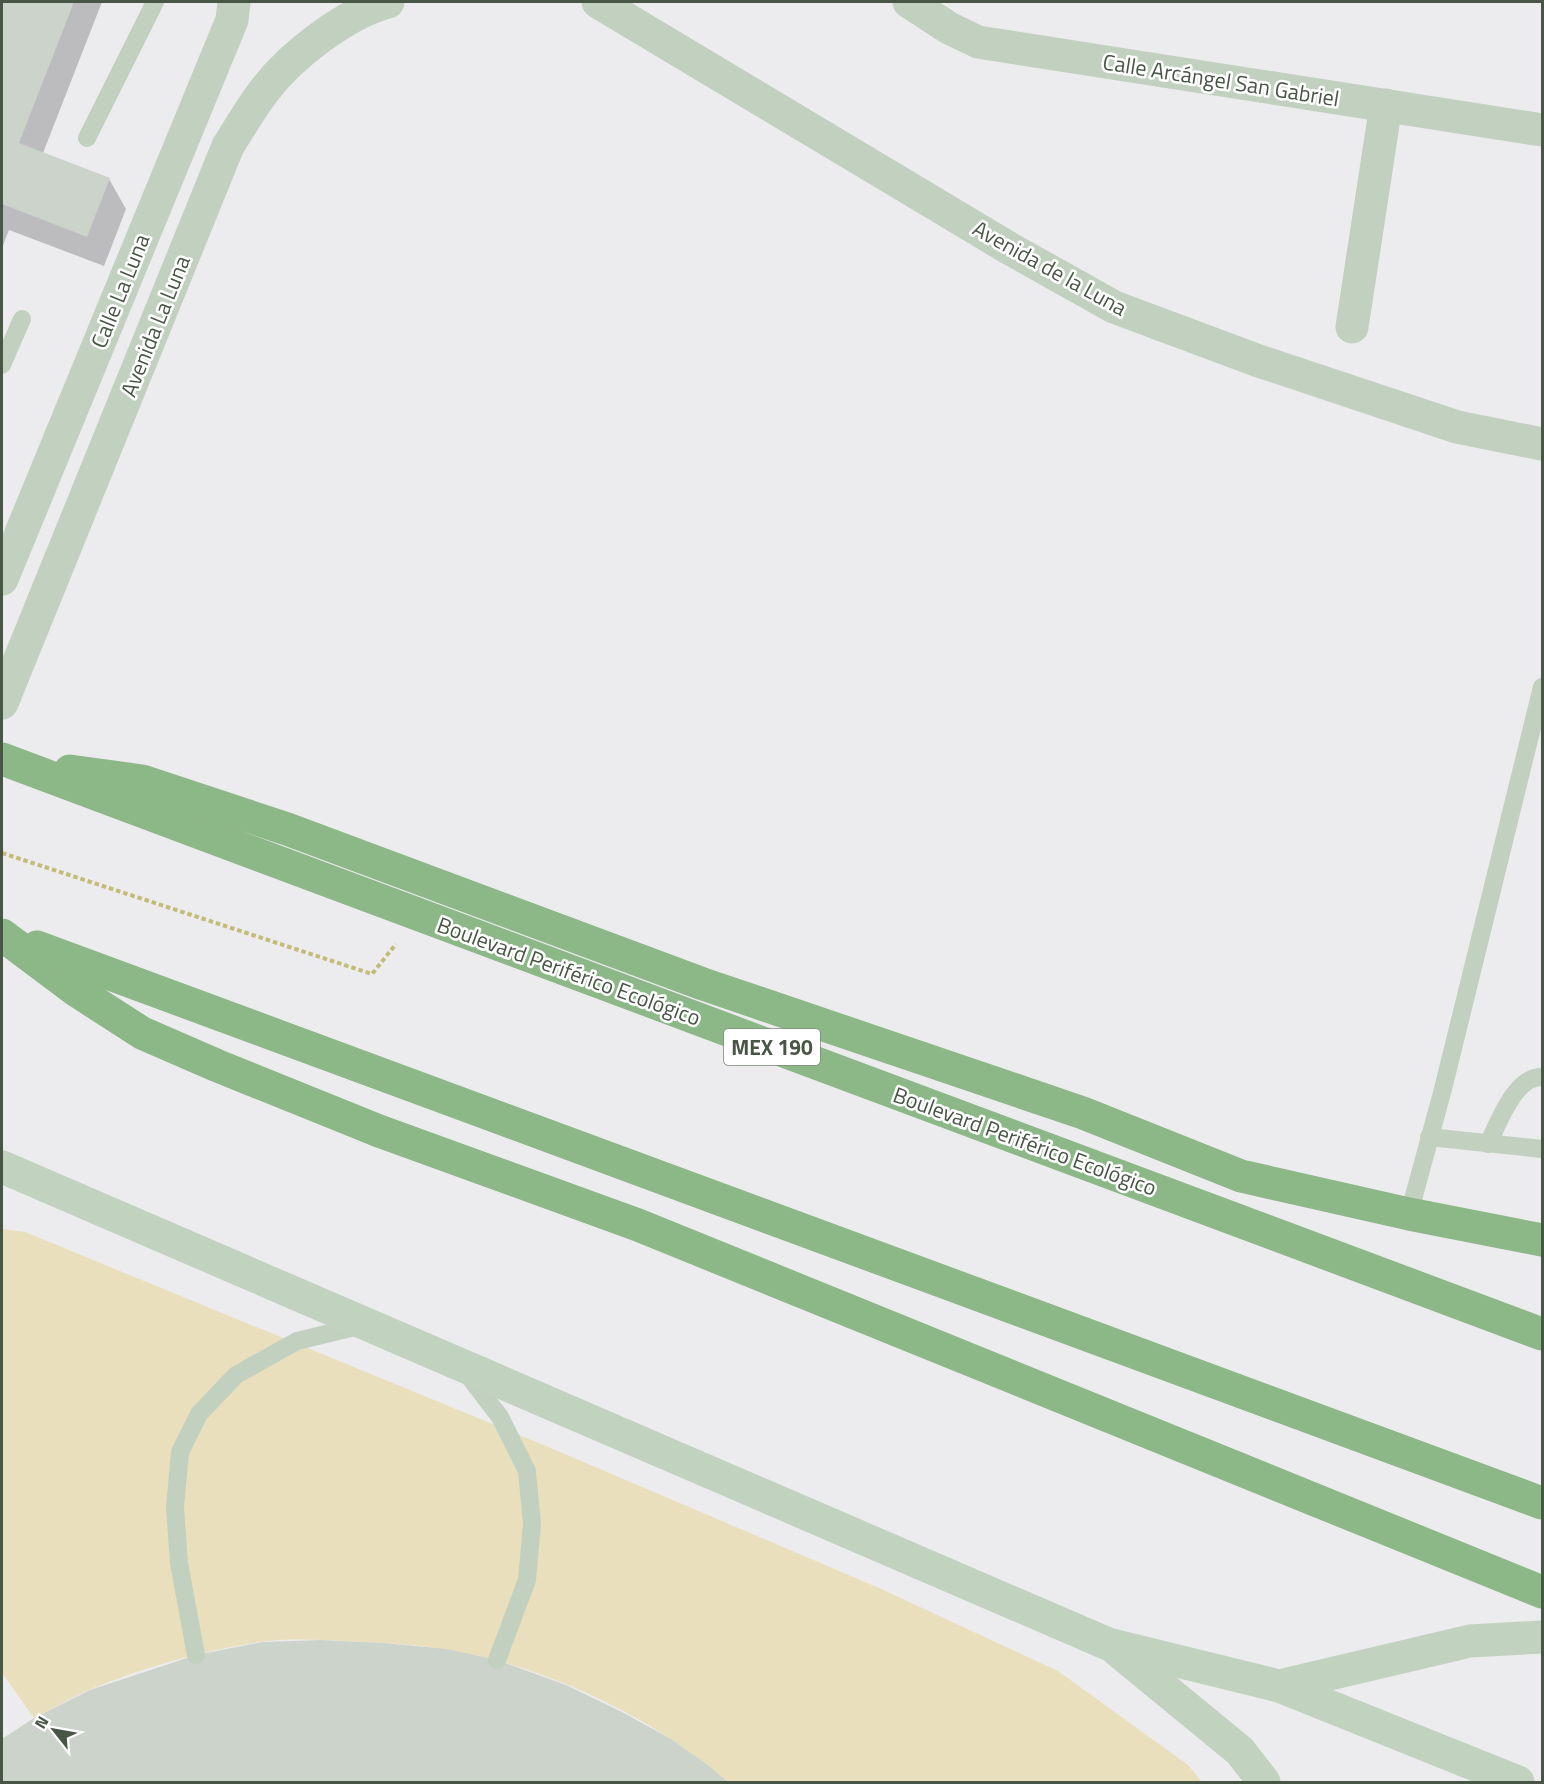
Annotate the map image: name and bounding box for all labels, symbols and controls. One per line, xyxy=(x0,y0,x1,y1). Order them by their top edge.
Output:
street label: Calle Arcángel San Gabriel xyxy=(1100,45,1342,115)
street label: Avenida de la Luna xyxy=(967,211,1133,325)
street label: Calle La Luna xyxy=(82,229,158,353)
street label: Avenida La Luna xyxy=(111,250,199,402)
street label: Boulevard Periférico Ecológico xyxy=(433,907,705,1035)
road number: MEX 190 xyxy=(724,1029,820,1065)
street label: Boulevard Periférico Ecológico xyxy=(889,1077,1161,1205)
north arrow xyxy=(24,1700,84,1760)
text: N xyxy=(28,1711,54,1733)

